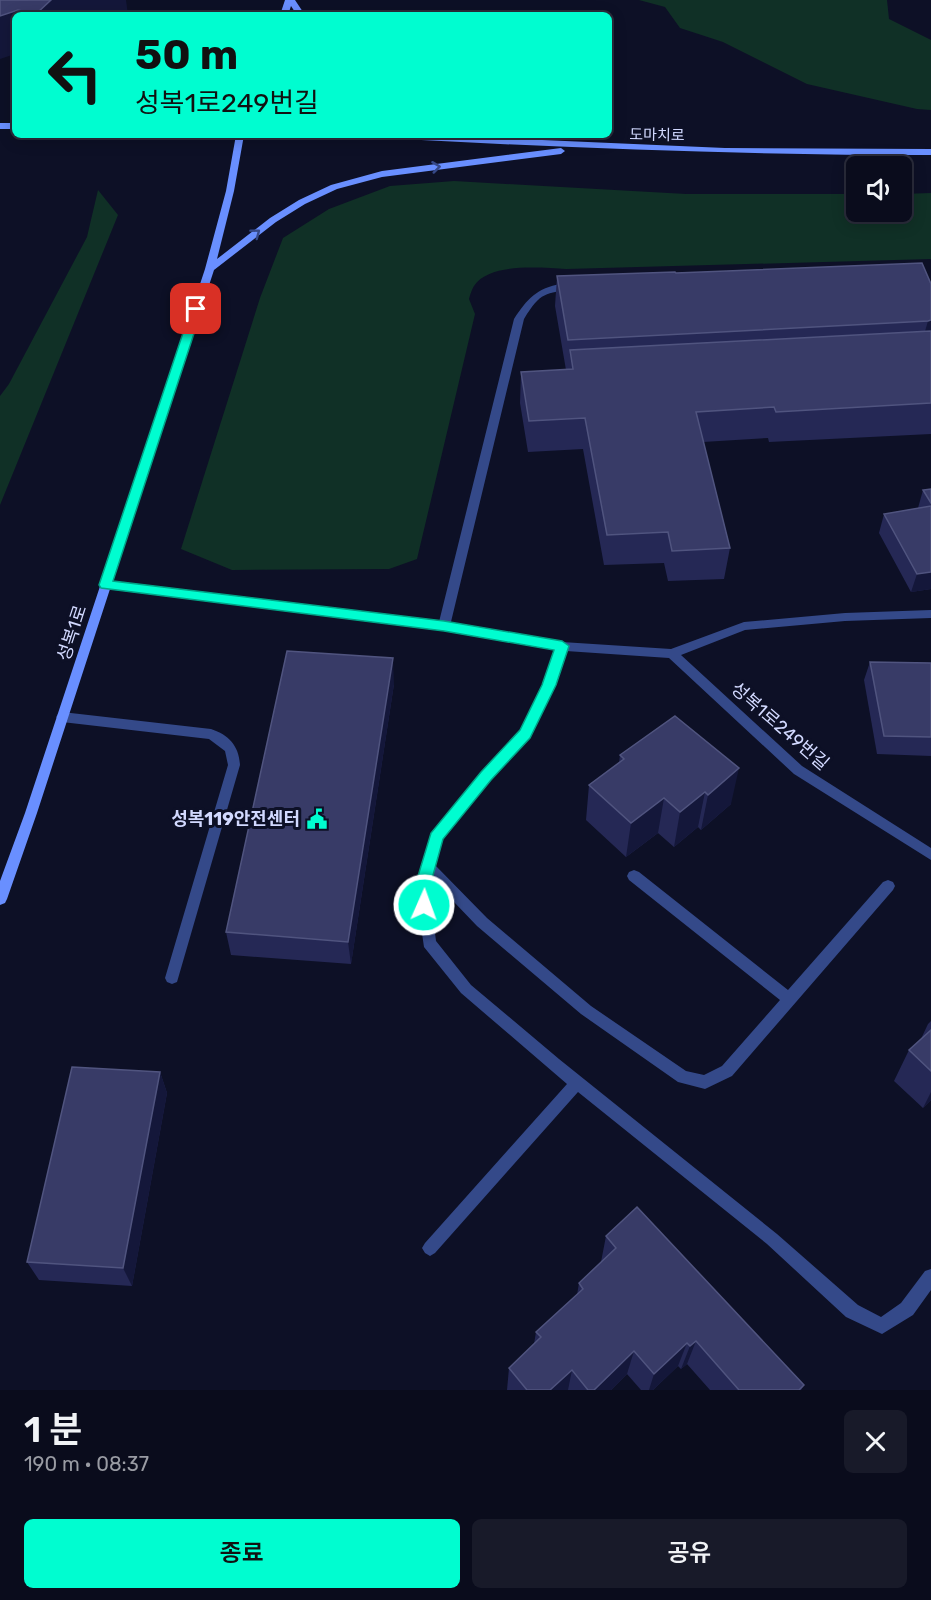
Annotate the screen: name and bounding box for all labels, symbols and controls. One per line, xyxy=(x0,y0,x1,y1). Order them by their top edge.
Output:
text: 50 m xyxy=(135,30,238,80)
icon: left xyxy=(36,36,114,114)
text: 성복1로249번길 xyxy=(135,87,319,119)
street label: 도마치로 xyxy=(629,126,685,144)
map controls xyxy=(846,156,912,222)
button: sound xyxy=(846,156,912,222)
one-way arrow xyxy=(431,162,440,174)
one-way arrow xyxy=(250,230,261,241)
pin xyxy=(170,283,221,334)
icon: arrive xyxy=(179,292,212,325)
street label: 성복1로 xyxy=(53,602,91,664)
street label: 성복1로249번길 xyxy=(727,677,833,775)
public building icon: 성복119안전센터 xyxy=(305,807,329,831)
place label: 성복119안전센터 xyxy=(171,808,300,830)
position arrow xyxy=(392,873,456,937)
text: 1 분 xyxy=(24,1408,82,1451)
button: close xyxy=(844,1410,907,1473)
text: 190 m · 08:37 xyxy=(24,1452,149,1476)
button: 종료 xyxy=(24,1519,460,1588)
button: 공유 xyxy=(472,1519,907,1588)

